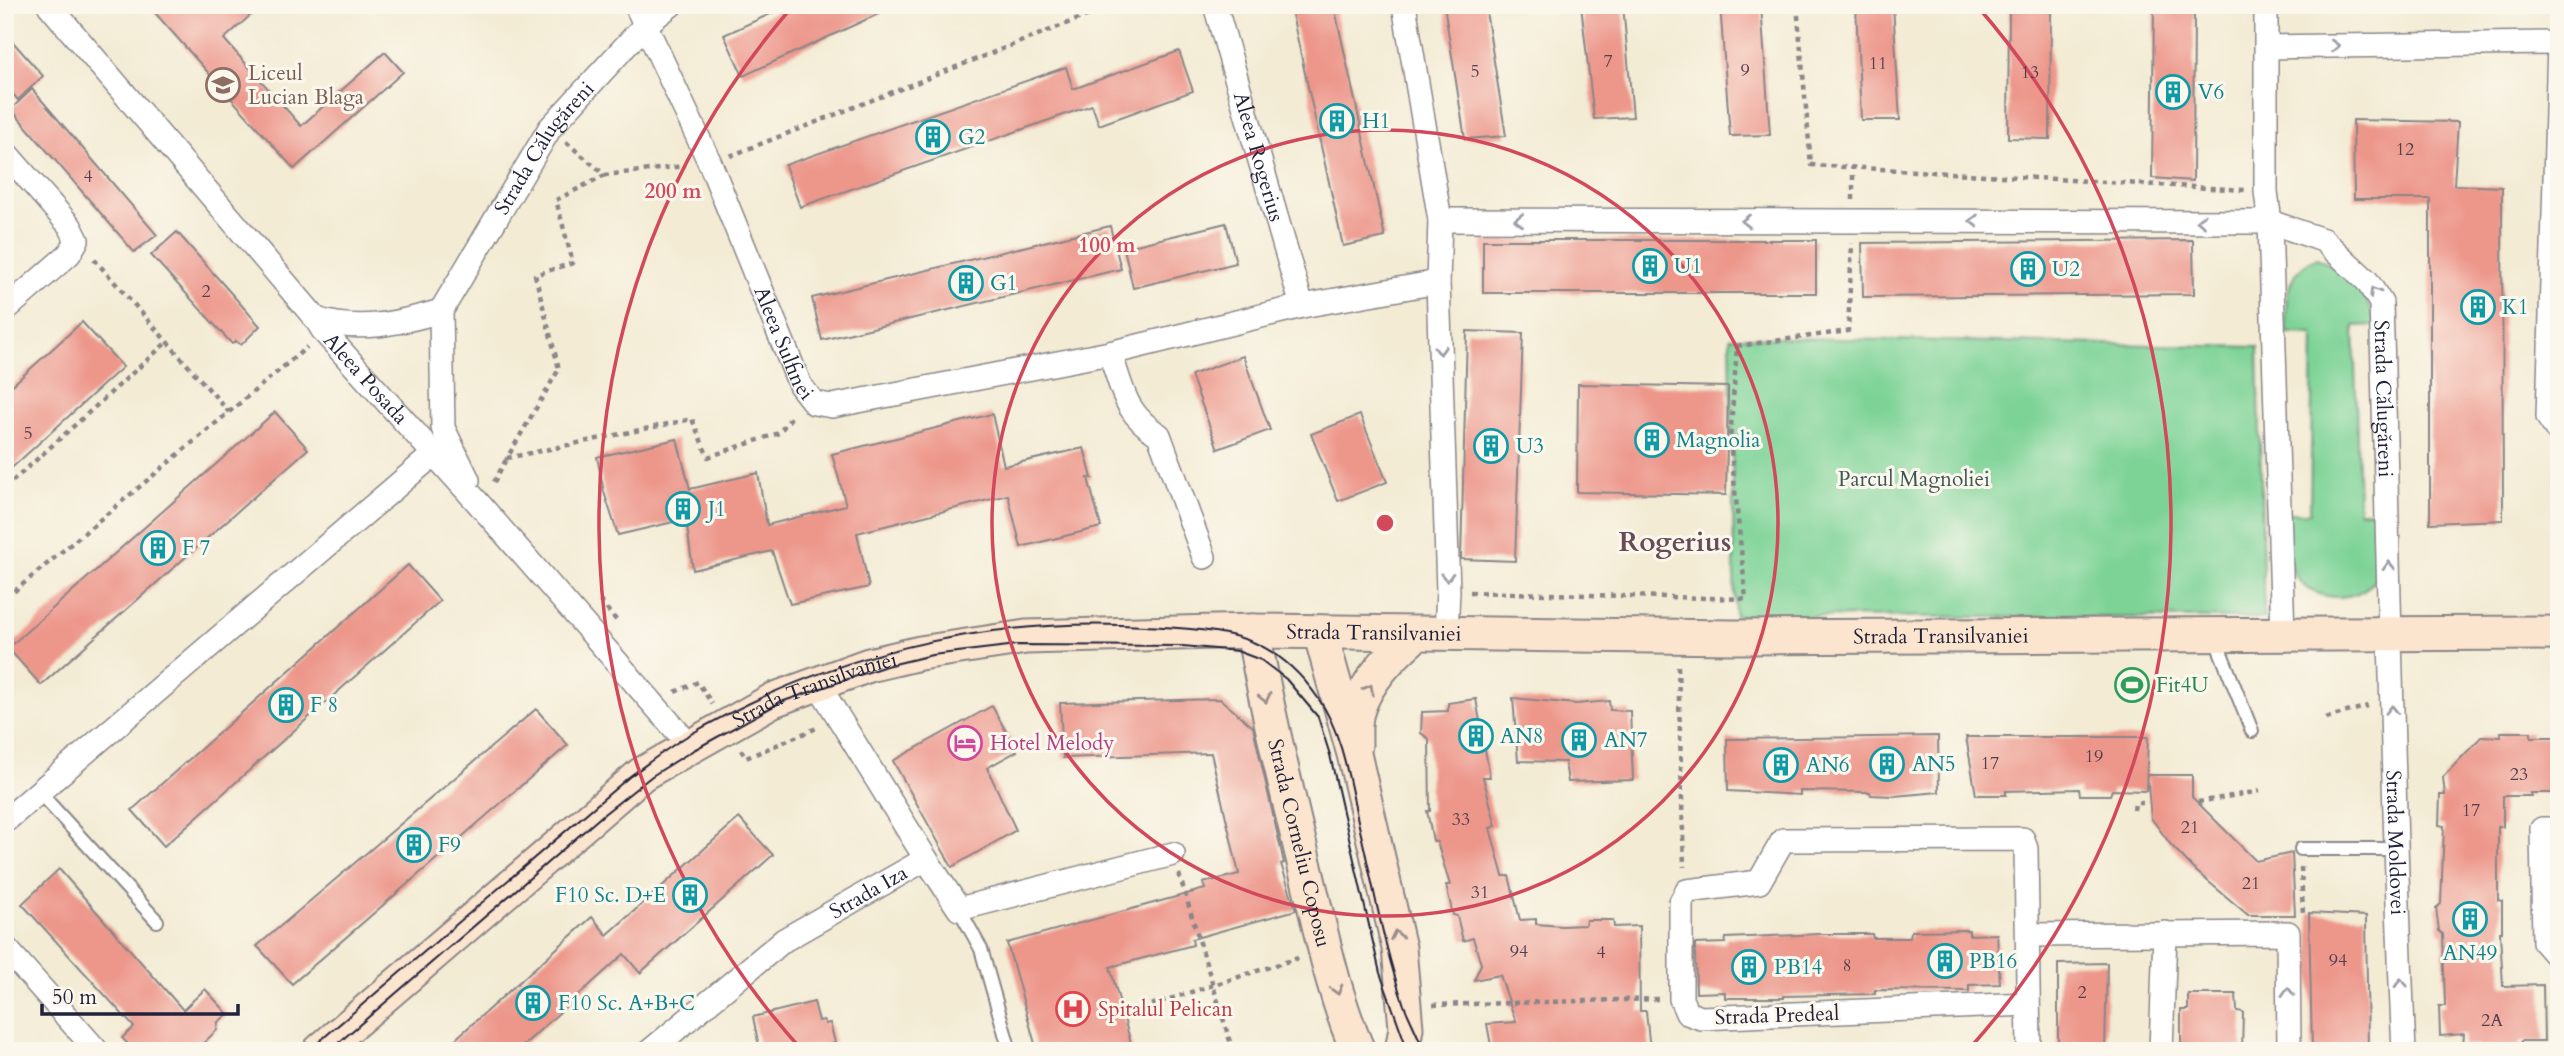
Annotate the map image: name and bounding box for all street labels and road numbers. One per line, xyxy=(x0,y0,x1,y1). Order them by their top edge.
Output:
street label: Strada Călugăreni xyxy=(488,75,601,220)
street label: Aleea Rogerius xyxy=(1226,89,1291,225)
street label: Aleea Sulfinei xyxy=(747,282,821,406)
street label: Strada Călugăreni xyxy=(2367,320,2400,478)
street label: Aleea Posada xyxy=(316,327,415,431)
street label: Strada Transilvaniei xyxy=(1286,617,1462,649)
street label: Strada Transilvaniei xyxy=(1853,622,2029,651)
street label: Strada Transilvaniei xyxy=(727,645,900,735)
street label: Strada Corneliu Coposu xyxy=(1260,736,1338,950)
street label: Strada Moldovei xyxy=(2379,770,2412,916)
street label: Strada Iza xyxy=(824,859,913,926)
street label: Strada Predeal xyxy=(1714,999,1840,1032)

